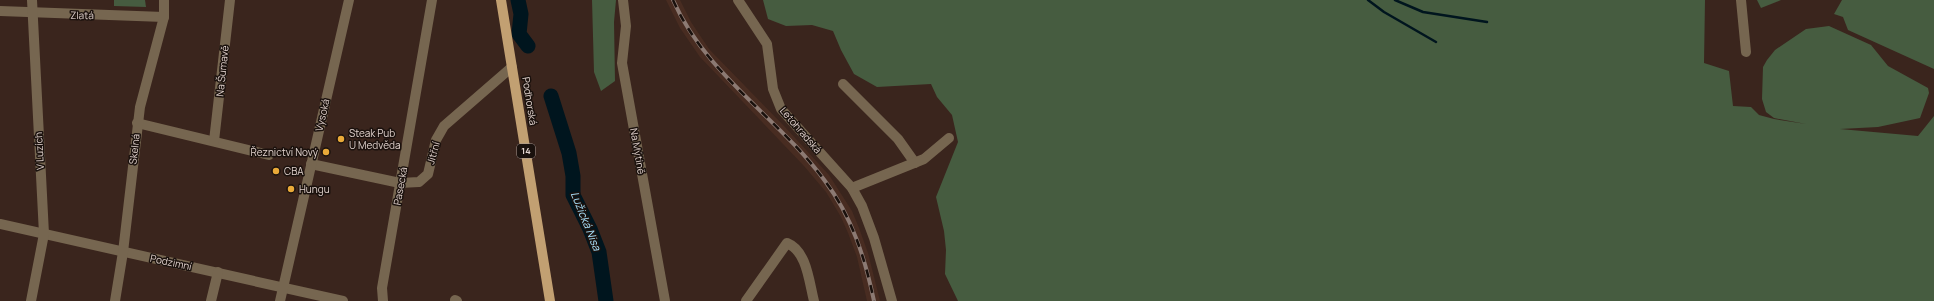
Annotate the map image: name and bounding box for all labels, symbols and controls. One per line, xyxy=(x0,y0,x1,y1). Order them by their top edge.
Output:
street label: Zlatá xyxy=(70,8,94,22)
street label: Na Šumavě xyxy=(212,45,232,97)
street label: Podhorská xyxy=(519,76,541,126)
street label: Vysoká xyxy=(311,97,333,133)
street label: Letohradská xyxy=(777,104,825,156)
place label: Steak Pub U Medvěda xyxy=(349,126,401,152)
street label: Na Mýtině xyxy=(627,127,649,175)
street label: V Luzích xyxy=(31,132,47,170)
street label: Skelná xyxy=(125,133,143,165)
marker: Steak Pub U Medvěda xyxy=(336,134,346,144)
street label: Jitřní xyxy=(423,139,443,166)
road number: 14 xyxy=(517,144,535,158)
place label: Řeznictví Nový xyxy=(250,145,319,159)
marker: Řeznictví Nový xyxy=(321,147,331,157)
place label: CBA xyxy=(284,164,304,178)
marker: CBA xyxy=(271,166,281,176)
street label: Pasecká xyxy=(390,166,410,206)
place label: Hungu xyxy=(299,182,330,196)
marker: Hungu xyxy=(286,184,296,194)
water label: Lužická Nisa xyxy=(568,189,605,253)
street label: Podzimní xyxy=(149,251,194,273)

